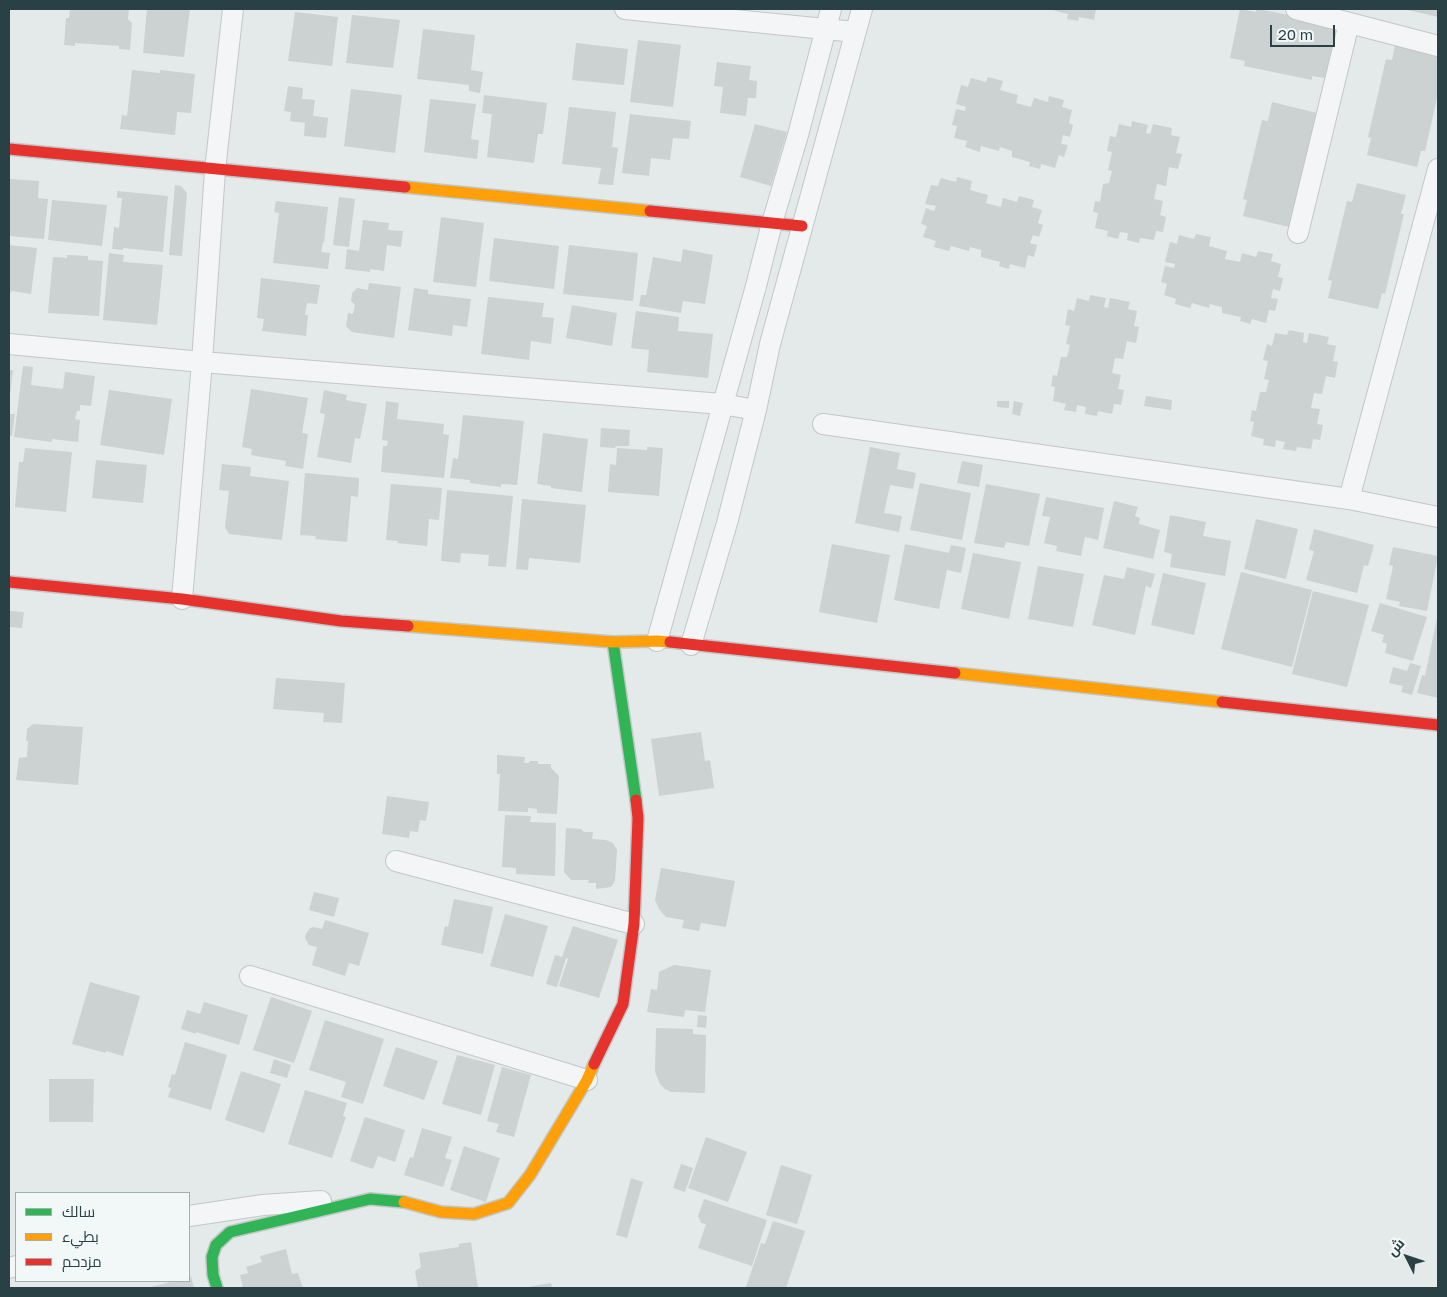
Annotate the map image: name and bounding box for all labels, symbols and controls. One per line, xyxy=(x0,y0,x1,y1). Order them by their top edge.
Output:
scale bar xyxy=(1272,15,1337,47)
text: 20 m xyxy=(1278,25,1313,43)
legend xyxy=(15,1192,190,1282)
text: سالك xyxy=(62,1202,95,1220)
text: بطيء xyxy=(62,1227,99,1245)
north arrow xyxy=(1382,1232,1432,1282)
text: ش xyxy=(1383,1234,1408,1259)
text: مزدحم xyxy=(62,1252,102,1270)

